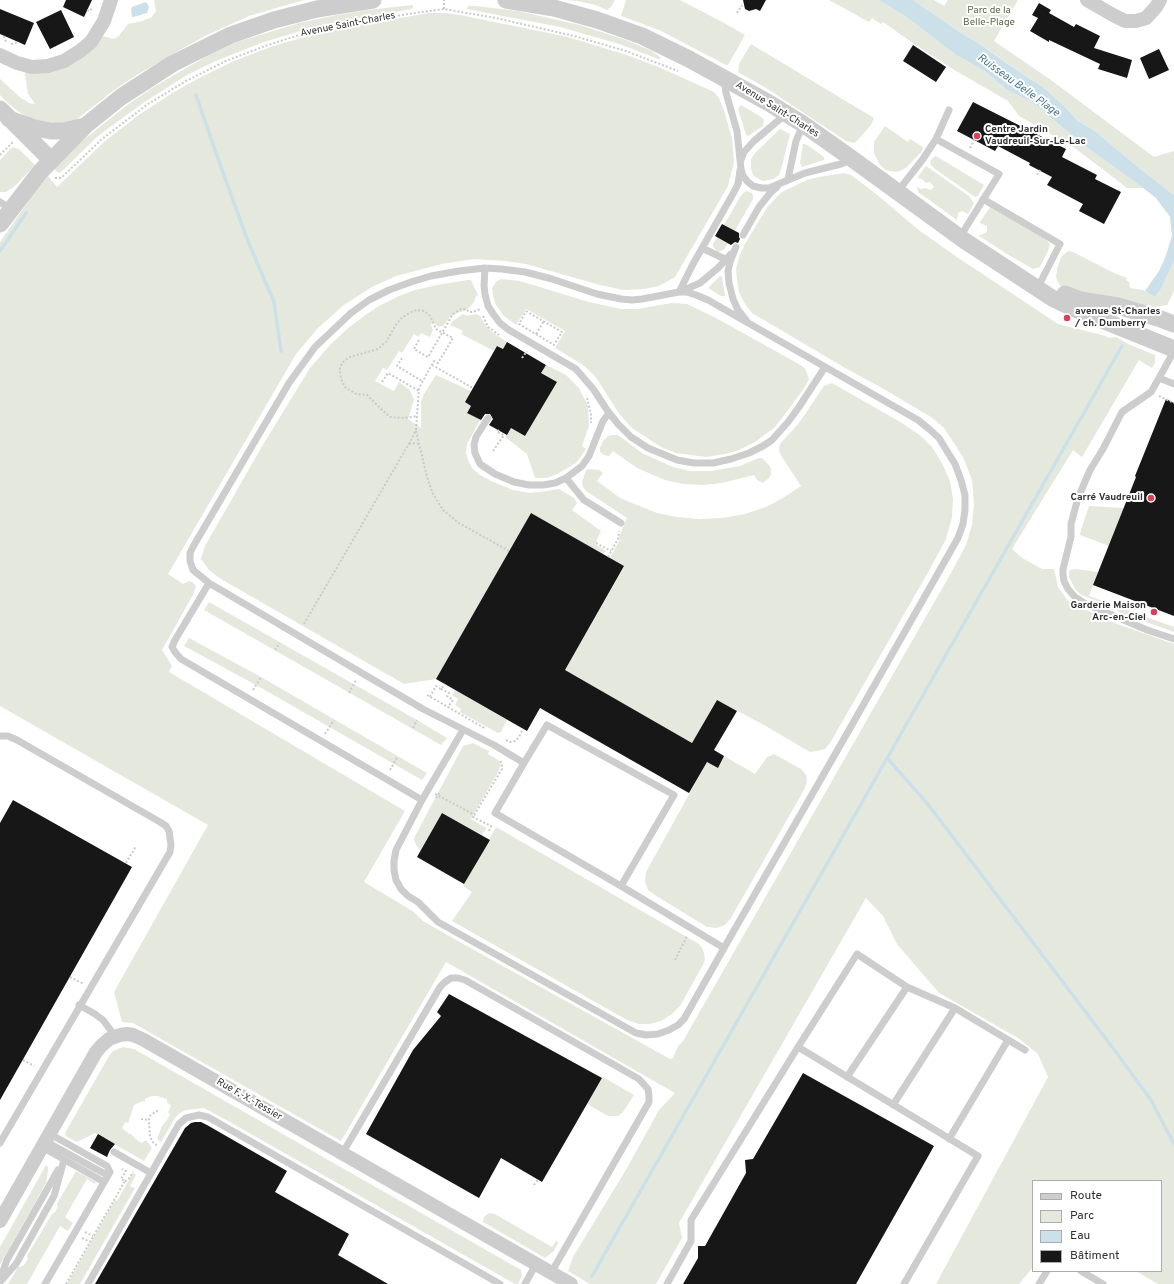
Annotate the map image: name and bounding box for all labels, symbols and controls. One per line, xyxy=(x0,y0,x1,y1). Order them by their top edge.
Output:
park label: Parc de la Belle-Plage xyxy=(963,5,1015,28)
street label: Avenue Saint-Charles xyxy=(300,10,396,40)
water label: Ruisseau Belle Plage xyxy=(974,52,1062,120)
street label: Avenue Saint-Charles xyxy=(733,79,821,141)
place label: Centre Jardin Vaudreuil-Sur-Le-Lac xyxy=(985,124,1086,148)
marker: Centre Jardin Vaudreuil-Sur-Le-Lac xyxy=(972,131,982,141)
place label: avenue St-Charles / ch. Dumberry xyxy=(1075,306,1160,330)
marker: avenue St-Charles / ch. Dumberry xyxy=(1062,313,1072,323)
place label: Carré Vaudreuil xyxy=(1071,492,1143,504)
marker: Carré Vaudreuil xyxy=(1146,493,1156,503)
place label: Garderie Maison Arc-en-Ciel xyxy=(1070,600,1146,624)
marker: Garderie Maison Arc-en-Ciel xyxy=(1149,607,1159,617)
street label: Rue F.-X.-Tessier xyxy=(214,1076,284,1124)
legend xyxy=(1032,1180,1162,1272)
text: Route xyxy=(1070,1188,1102,1204)
text: Parc xyxy=(1070,1208,1094,1224)
text: Eau xyxy=(1070,1228,1090,1244)
text: Bâtiment xyxy=(1070,1248,1120,1264)

